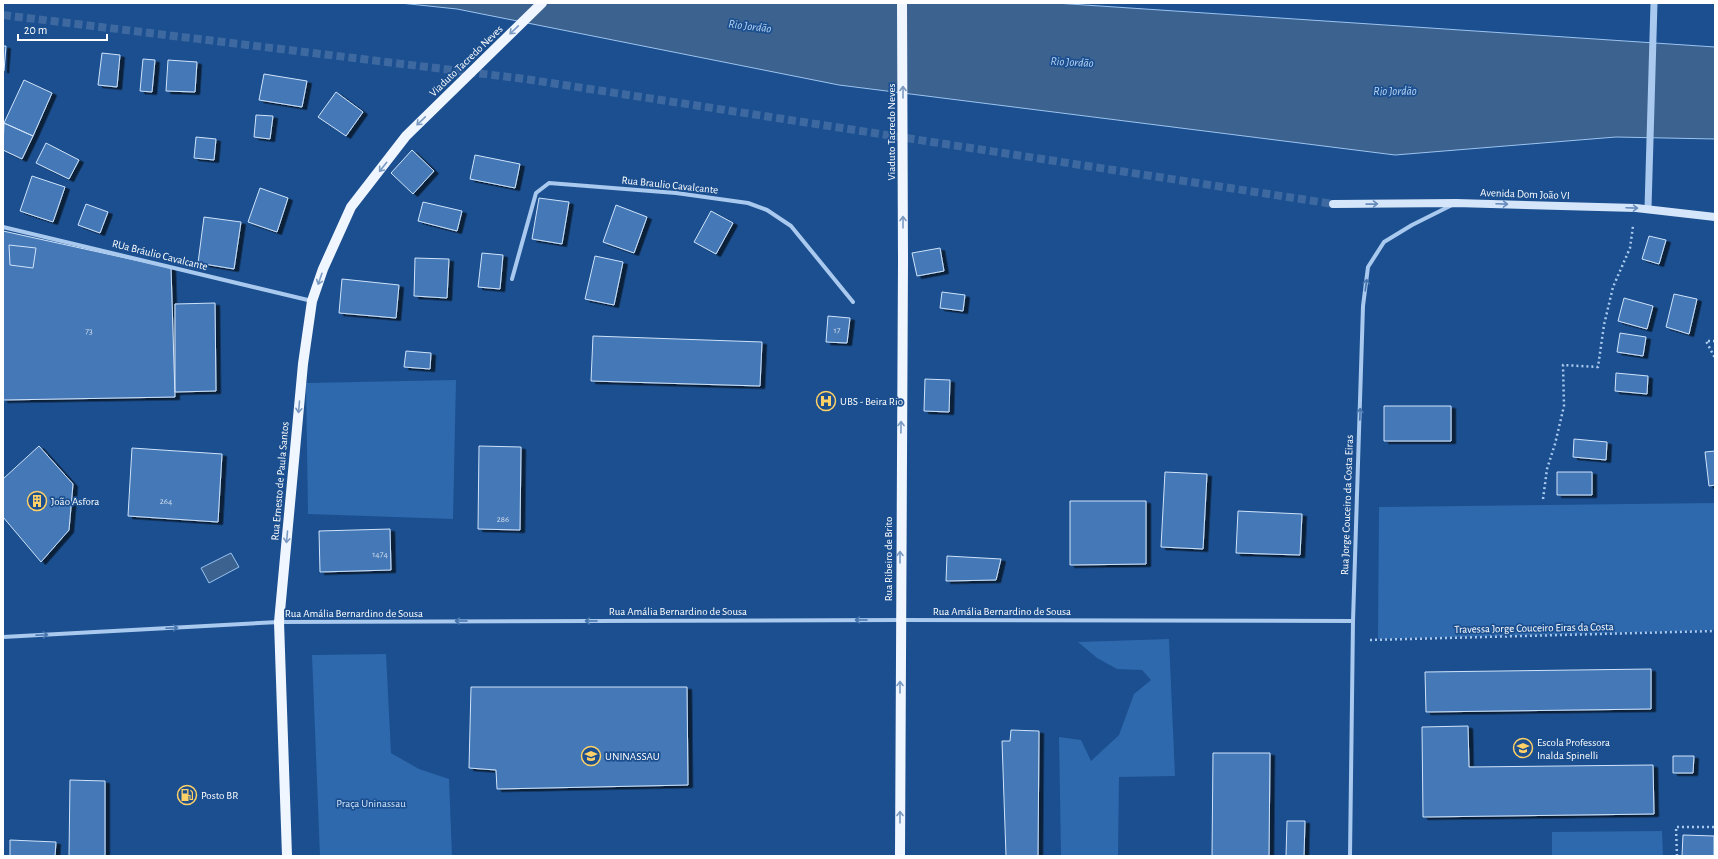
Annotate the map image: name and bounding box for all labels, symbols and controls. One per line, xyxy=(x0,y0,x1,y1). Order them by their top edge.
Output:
scale bar xyxy=(18,16,107,42)
water label: Rio Jordão xyxy=(728,17,772,35)
street label: Viaduto Tacredo Neves xyxy=(427,23,505,99)
text: 20 m xyxy=(24,24,47,36)
one-way arrow xyxy=(509,25,519,35)
water label: Rio Jordão xyxy=(1050,55,1094,69)
street label: Viaduto Tacredo Neves xyxy=(886,83,897,181)
water label: Rio Jordão xyxy=(1373,85,1417,97)
one-way arrow xyxy=(899,86,907,99)
one-way arrow xyxy=(416,116,426,126)
one-way arrow xyxy=(378,161,387,172)
street label: Rua Braulio Cavalcante xyxy=(621,174,719,196)
street label: Avenida Dom João VI xyxy=(1480,187,1570,201)
one-way arrow xyxy=(1365,200,1378,208)
one-way arrow xyxy=(1495,201,1508,208)
one-way arrow xyxy=(1625,204,1638,212)
one-way arrow xyxy=(899,216,907,229)
street label: RUa Bráulio Cavalcante xyxy=(111,238,209,272)
one-way arrow xyxy=(316,273,323,286)
one-way arrow xyxy=(1362,278,1370,291)
house number: 17 xyxy=(834,326,841,335)
house number: 73 xyxy=(85,327,93,336)
hospital icon: UBS - Beira Rio xyxy=(815,390,837,412)
place label: UBS - Beira Rio xyxy=(840,396,903,407)
one-way arrow xyxy=(295,400,302,413)
one-way arrow xyxy=(1356,408,1363,421)
street label: Rua Ernesto de Paula Santos xyxy=(269,421,291,541)
one-way arrow xyxy=(897,421,905,434)
street label: Rua Jorge Couceiro da Costa Eiras xyxy=(1339,435,1355,575)
building icon: João Asfora xyxy=(26,490,48,512)
place label: João Asfora xyxy=(51,496,99,507)
house number: 264 xyxy=(160,497,173,506)
house number: 286 xyxy=(497,515,509,524)
street label: Rua Ribeiro de Brito xyxy=(883,517,894,601)
one-way arrow xyxy=(283,530,291,543)
house number: 1474 xyxy=(372,550,388,559)
one-way arrow xyxy=(896,551,904,564)
street label: Rua Amália Bernardino de Sousa xyxy=(609,606,747,617)
street label: Rua Amália Bernardino de Sousa xyxy=(933,606,1071,617)
street label: Rua Amália Bernardino de Sousa xyxy=(285,608,423,619)
one-way arrow xyxy=(855,616,868,624)
one-way arrow xyxy=(455,617,468,625)
one-way arrow xyxy=(585,617,598,625)
street label: Travessa Jorge Couceiro Eiras da Costa xyxy=(1454,621,1614,635)
one-way arrow xyxy=(165,624,178,631)
one-way arrow xyxy=(35,631,48,639)
one-way arrow xyxy=(896,681,904,694)
school or university icon: Escola Professora Inalda Spinelli xyxy=(1512,737,1534,759)
place label: Escola Professora Inalda Spinelli xyxy=(1537,737,1610,761)
school or university icon: UNINASSAU xyxy=(580,745,602,767)
place label: UNINASSAU xyxy=(605,751,660,762)
fuel station icon: Posto BR xyxy=(176,784,198,806)
place label: Posto BR xyxy=(201,790,238,801)
park label: Praça Uninassau xyxy=(336,798,406,809)
one-way arrow xyxy=(896,811,904,824)

